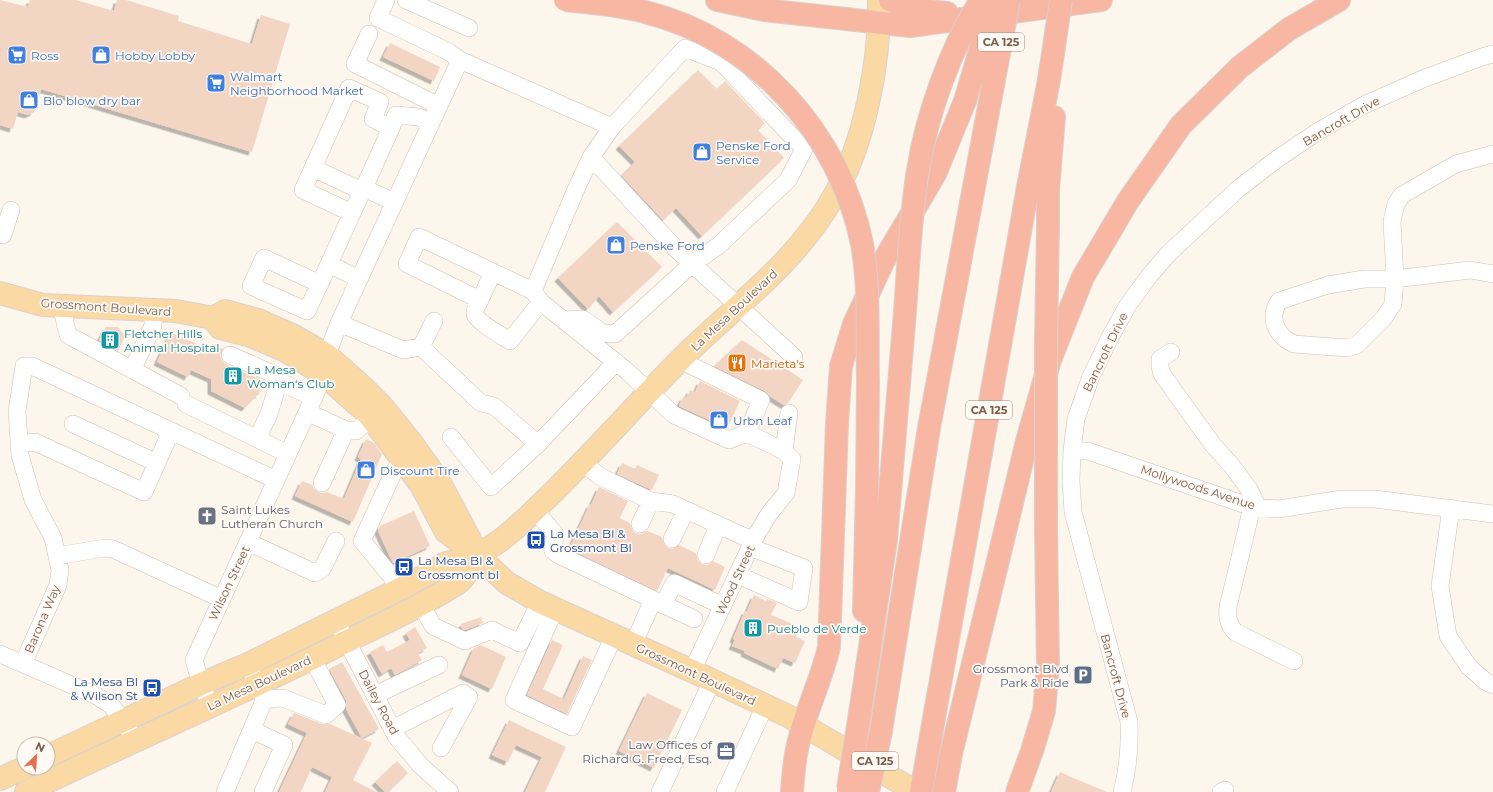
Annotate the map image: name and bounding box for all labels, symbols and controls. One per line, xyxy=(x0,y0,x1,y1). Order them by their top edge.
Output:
road number: CA 125 xyxy=(978,33,1024,51)
supermarket icon: Ross xyxy=(6,44,28,66)
shop icon: Hobby Lobby xyxy=(90,44,112,66)
place label: Ross xyxy=(31,48,59,63)
place label: Hobby Lobby xyxy=(115,48,196,63)
place label: Walmart Neighborhood Market xyxy=(230,69,364,98)
supermarket icon: Walmart Neighborhood Market xyxy=(205,72,227,94)
shop icon: Blo blow dry bar xyxy=(18,89,40,111)
place label: Blo blow dry bar xyxy=(43,93,141,108)
street label: Bancroft Drive xyxy=(1300,93,1382,149)
place label: Penske Ford Service xyxy=(716,138,791,167)
shop icon: Penske Ford Service xyxy=(691,141,713,163)
shop icon: Penske Ford xyxy=(605,234,627,256)
place label: Penske Ford xyxy=(630,238,705,253)
street label: La Mesa Boulevard xyxy=(687,266,781,354)
street label: Grossmont Boulevard xyxy=(40,295,172,319)
street label: Bancroft Drive xyxy=(1079,310,1131,394)
place label: Fletcher Hills Animal Hospital xyxy=(124,326,219,355)
building icon: Fletcher Hills Animal Hospital xyxy=(99,329,121,351)
restaurant icon: Marieta's xyxy=(726,352,748,374)
place label: Marieta's xyxy=(751,356,805,371)
place label: La Mesa Woman's Club xyxy=(247,362,334,391)
building icon: La Mesa Woman's Club xyxy=(222,365,244,387)
road number: CA 125 xyxy=(966,401,1012,419)
shop icon: Urbn Leaf xyxy=(708,409,730,431)
place label: Urbn Leaf xyxy=(733,413,793,428)
shop icon: Discount Tire xyxy=(355,459,377,481)
street label: Mollywoods Avenue xyxy=(1139,461,1257,513)
place label: Discount Tire xyxy=(380,463,459,478)
place label: Saint Lukes Lutheran Church xyxy=(221,502,323,531)
church icon: Saint Lukes Lutheran Church xyxy=(196,505,218,527)
place label: La Mesa Bl & Grossmont Bl xyxy=(550,526,632,555)
bus stop icon: La Mesa Bl & Grossmont Bl xyxy=(525,529,547,551)
street label: Wilson Street xyxy=(205,543,253,623)
street label: Wood Street xyxy=(712,543,758,617)
place label: La Mesa Bl & Grossmont bl xyxy=(418,553,499,582)
bus stop icon: La Mesa Bl & Grossmont bl xyxy=(393,556,415,578)
street label: Barona Way xyxy=(21,582,63,655)
building icon: Pueblo de Verde xyxy=(742,617,764,639)
place label: Pueblo de Verde xyxy=(767,621,867,636)
street label: Bancroft Drive xyxy=(1098,632,1134,720)
street label: Grossmont Boulevard xyxy=(634,640,758,708)
street label: La Mesa Boulevard xyxy=(205,652,313,714)
place label: Grossmont Blvd Park & Ride xyxy=(973,661,1069,690)
parking icon: Grossmont Blvd Park & Ride xyxy=(1072,664,1094,686)
street label: Dailey Road xyxy=(356,667,402,737)
place label: La Mesa Bl & Wilson St xyxy=(70,674,138,703)
bus stop icon: La Mesa Bl & Wilson St xyxy=(141,677,163,699)
north arrow xyxy=(16,736,56,776)
place label: Law Offices of Richard G. Freed, Esq. xyxy=(582,737,713,766)
text: N xyxy=(33,739,47,755)
office icon: Law Offices of Richard G. Freed, Esq. xyxy=(715,740,737,762)
road number: CA 125 xyxy=(852,752,898,770)

